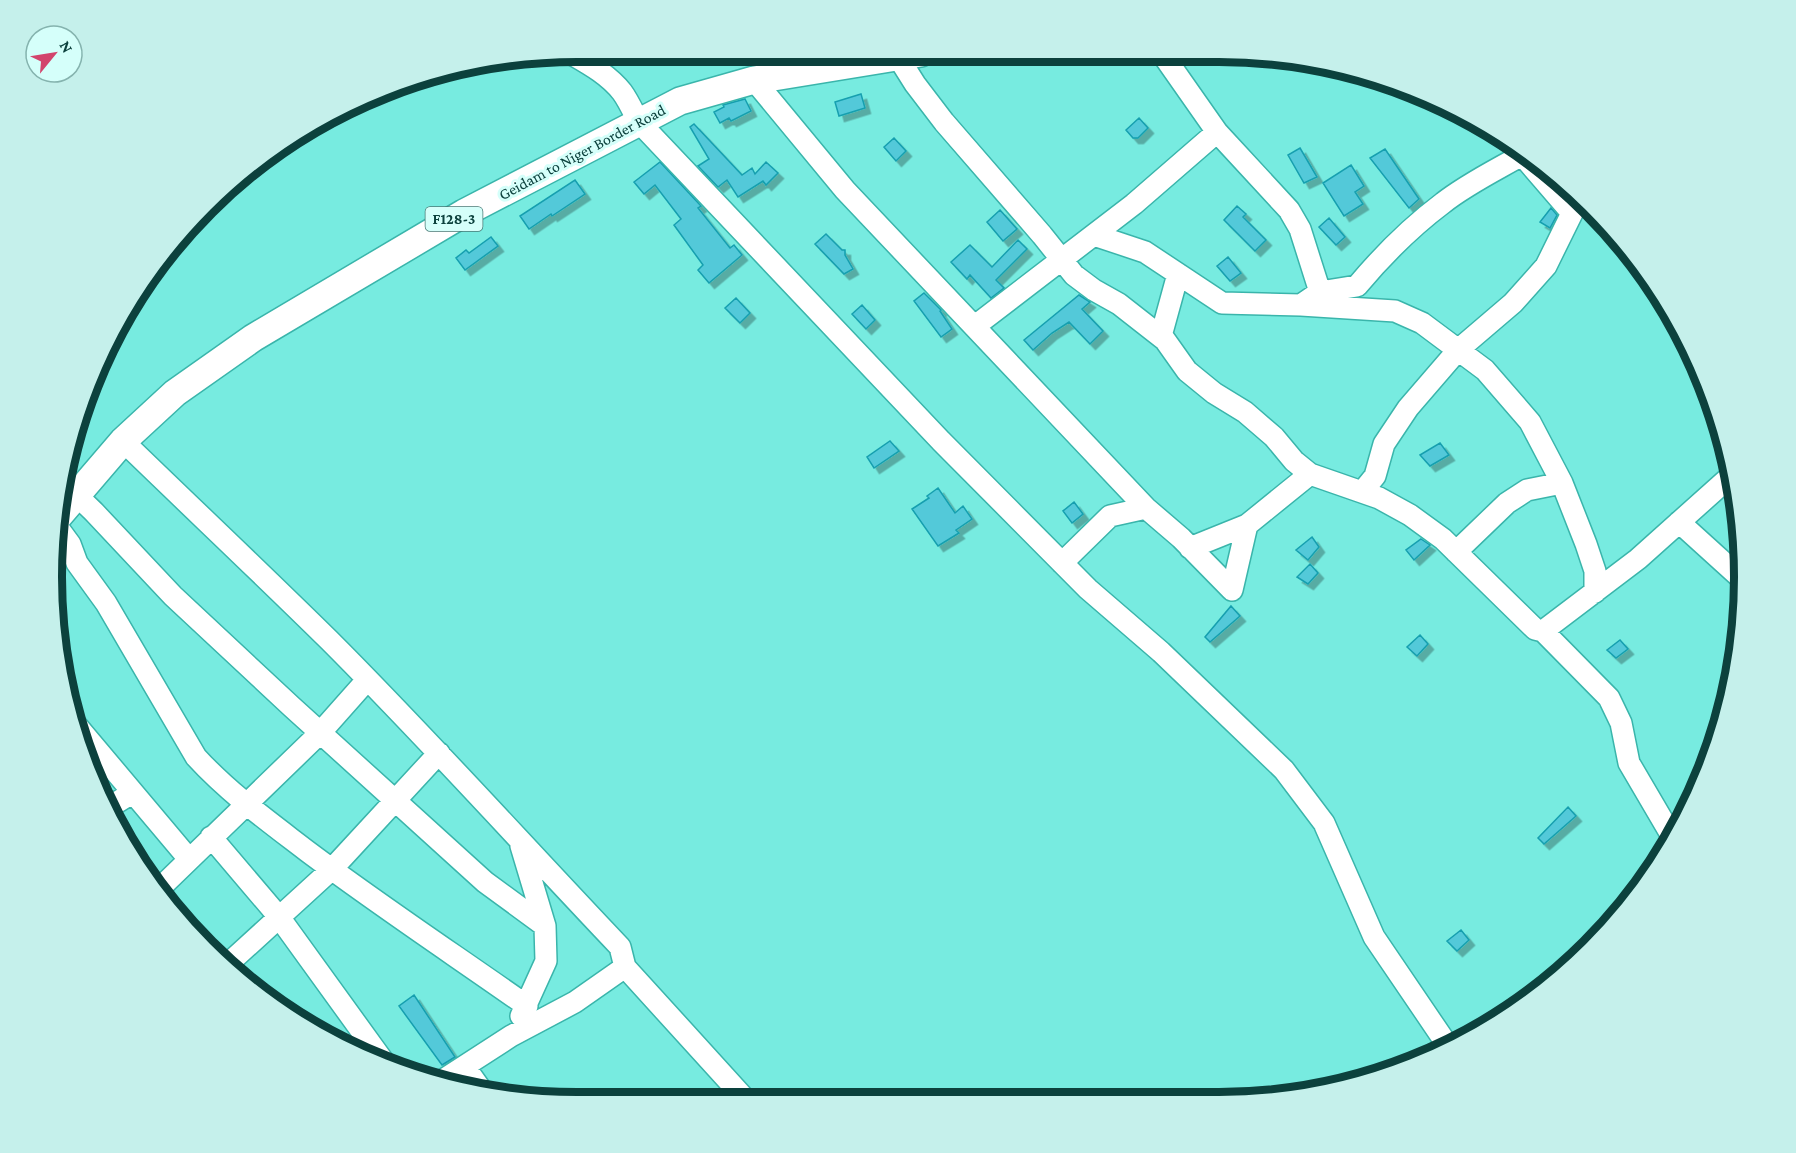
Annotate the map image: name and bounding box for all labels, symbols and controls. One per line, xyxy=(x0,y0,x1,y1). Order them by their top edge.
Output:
north arrow xyxy=(24,24,84,84)
text: N xyxy=(56,38,77,56)
street label: Geidam to Niger Border Road xyxy=(496,101,669,204)
road number: F128-3 xyxy=(426,207,482,231)

